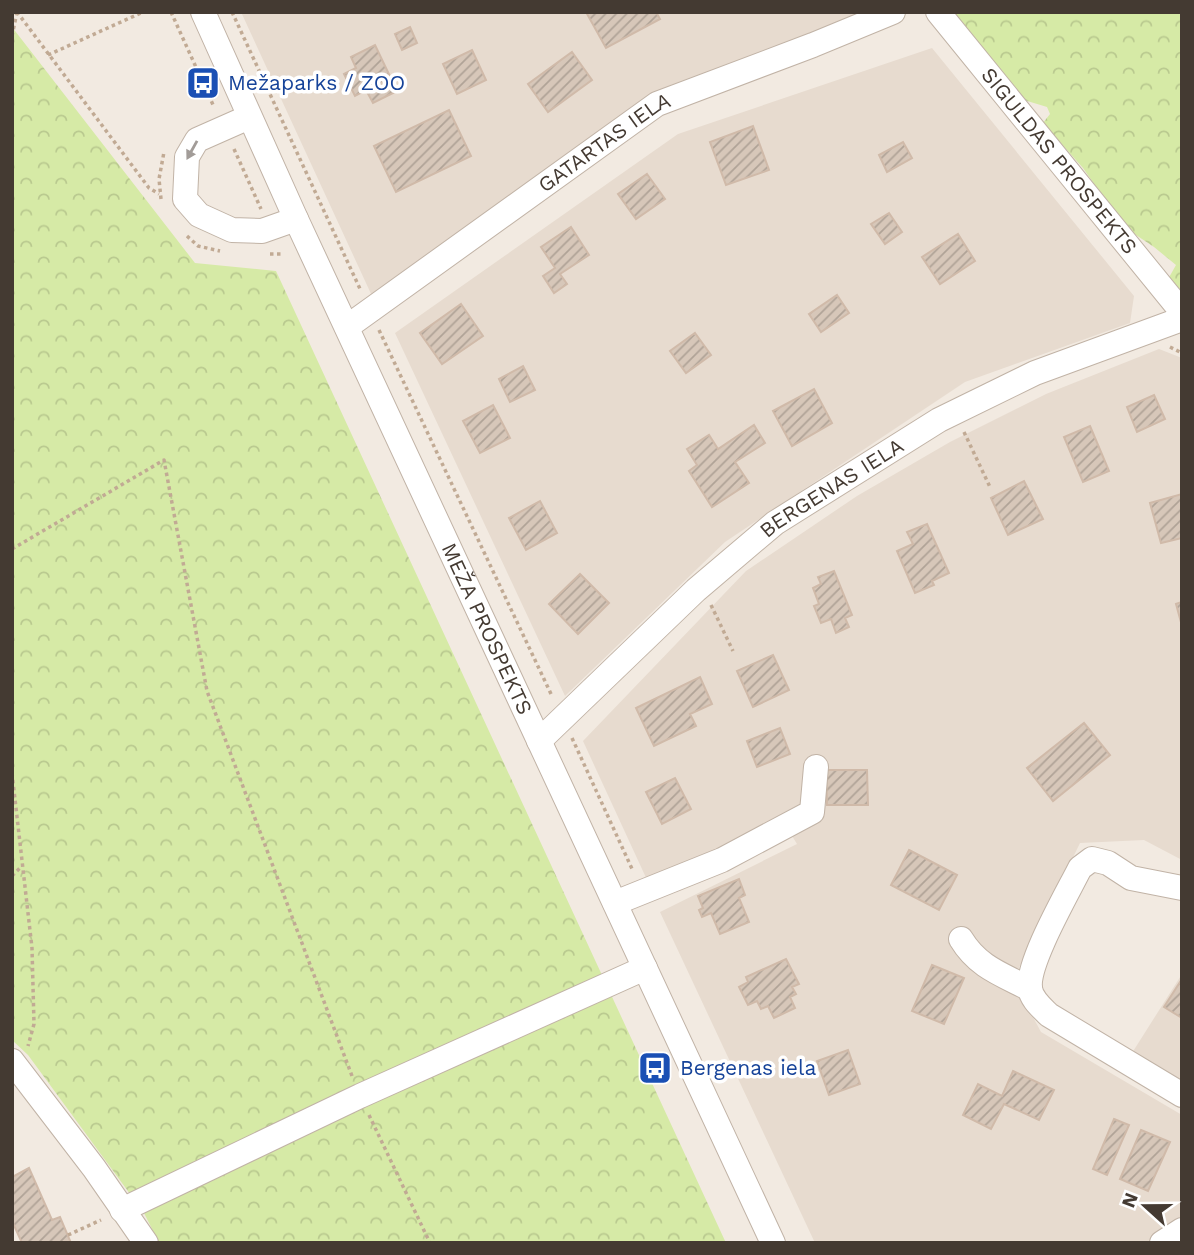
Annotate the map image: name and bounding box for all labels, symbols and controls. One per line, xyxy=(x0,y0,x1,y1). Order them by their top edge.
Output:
street label: SIGULDAS PROSPEKTS xyxy=(976,62,1143,259)
bus stop icon: Mežaparks / ZOO xyxy=(184,64,222,102)
place label: Mežaparks / ZOO xyxy=(228,70,405,95)
street label: GATARTAS IELA xyxy=(533,87,674,197)
one-way arrow xyxy=(186,140,199,160)
street label: BERGENAS IELA xyxy=(754,433,908,543)
street label: MEŽA PROSPEKTS xyxy=(437,539,538,718)
bus stop icon: Bergenas iela xyxy=(636,1049,674,1087)
place label: Bergenas iela xyxy=(680,1055,816,1080)
north arrow xyxy=(1110,1171,1180,1241)
text: N xyxy=(1116,1189,1143,1211)

